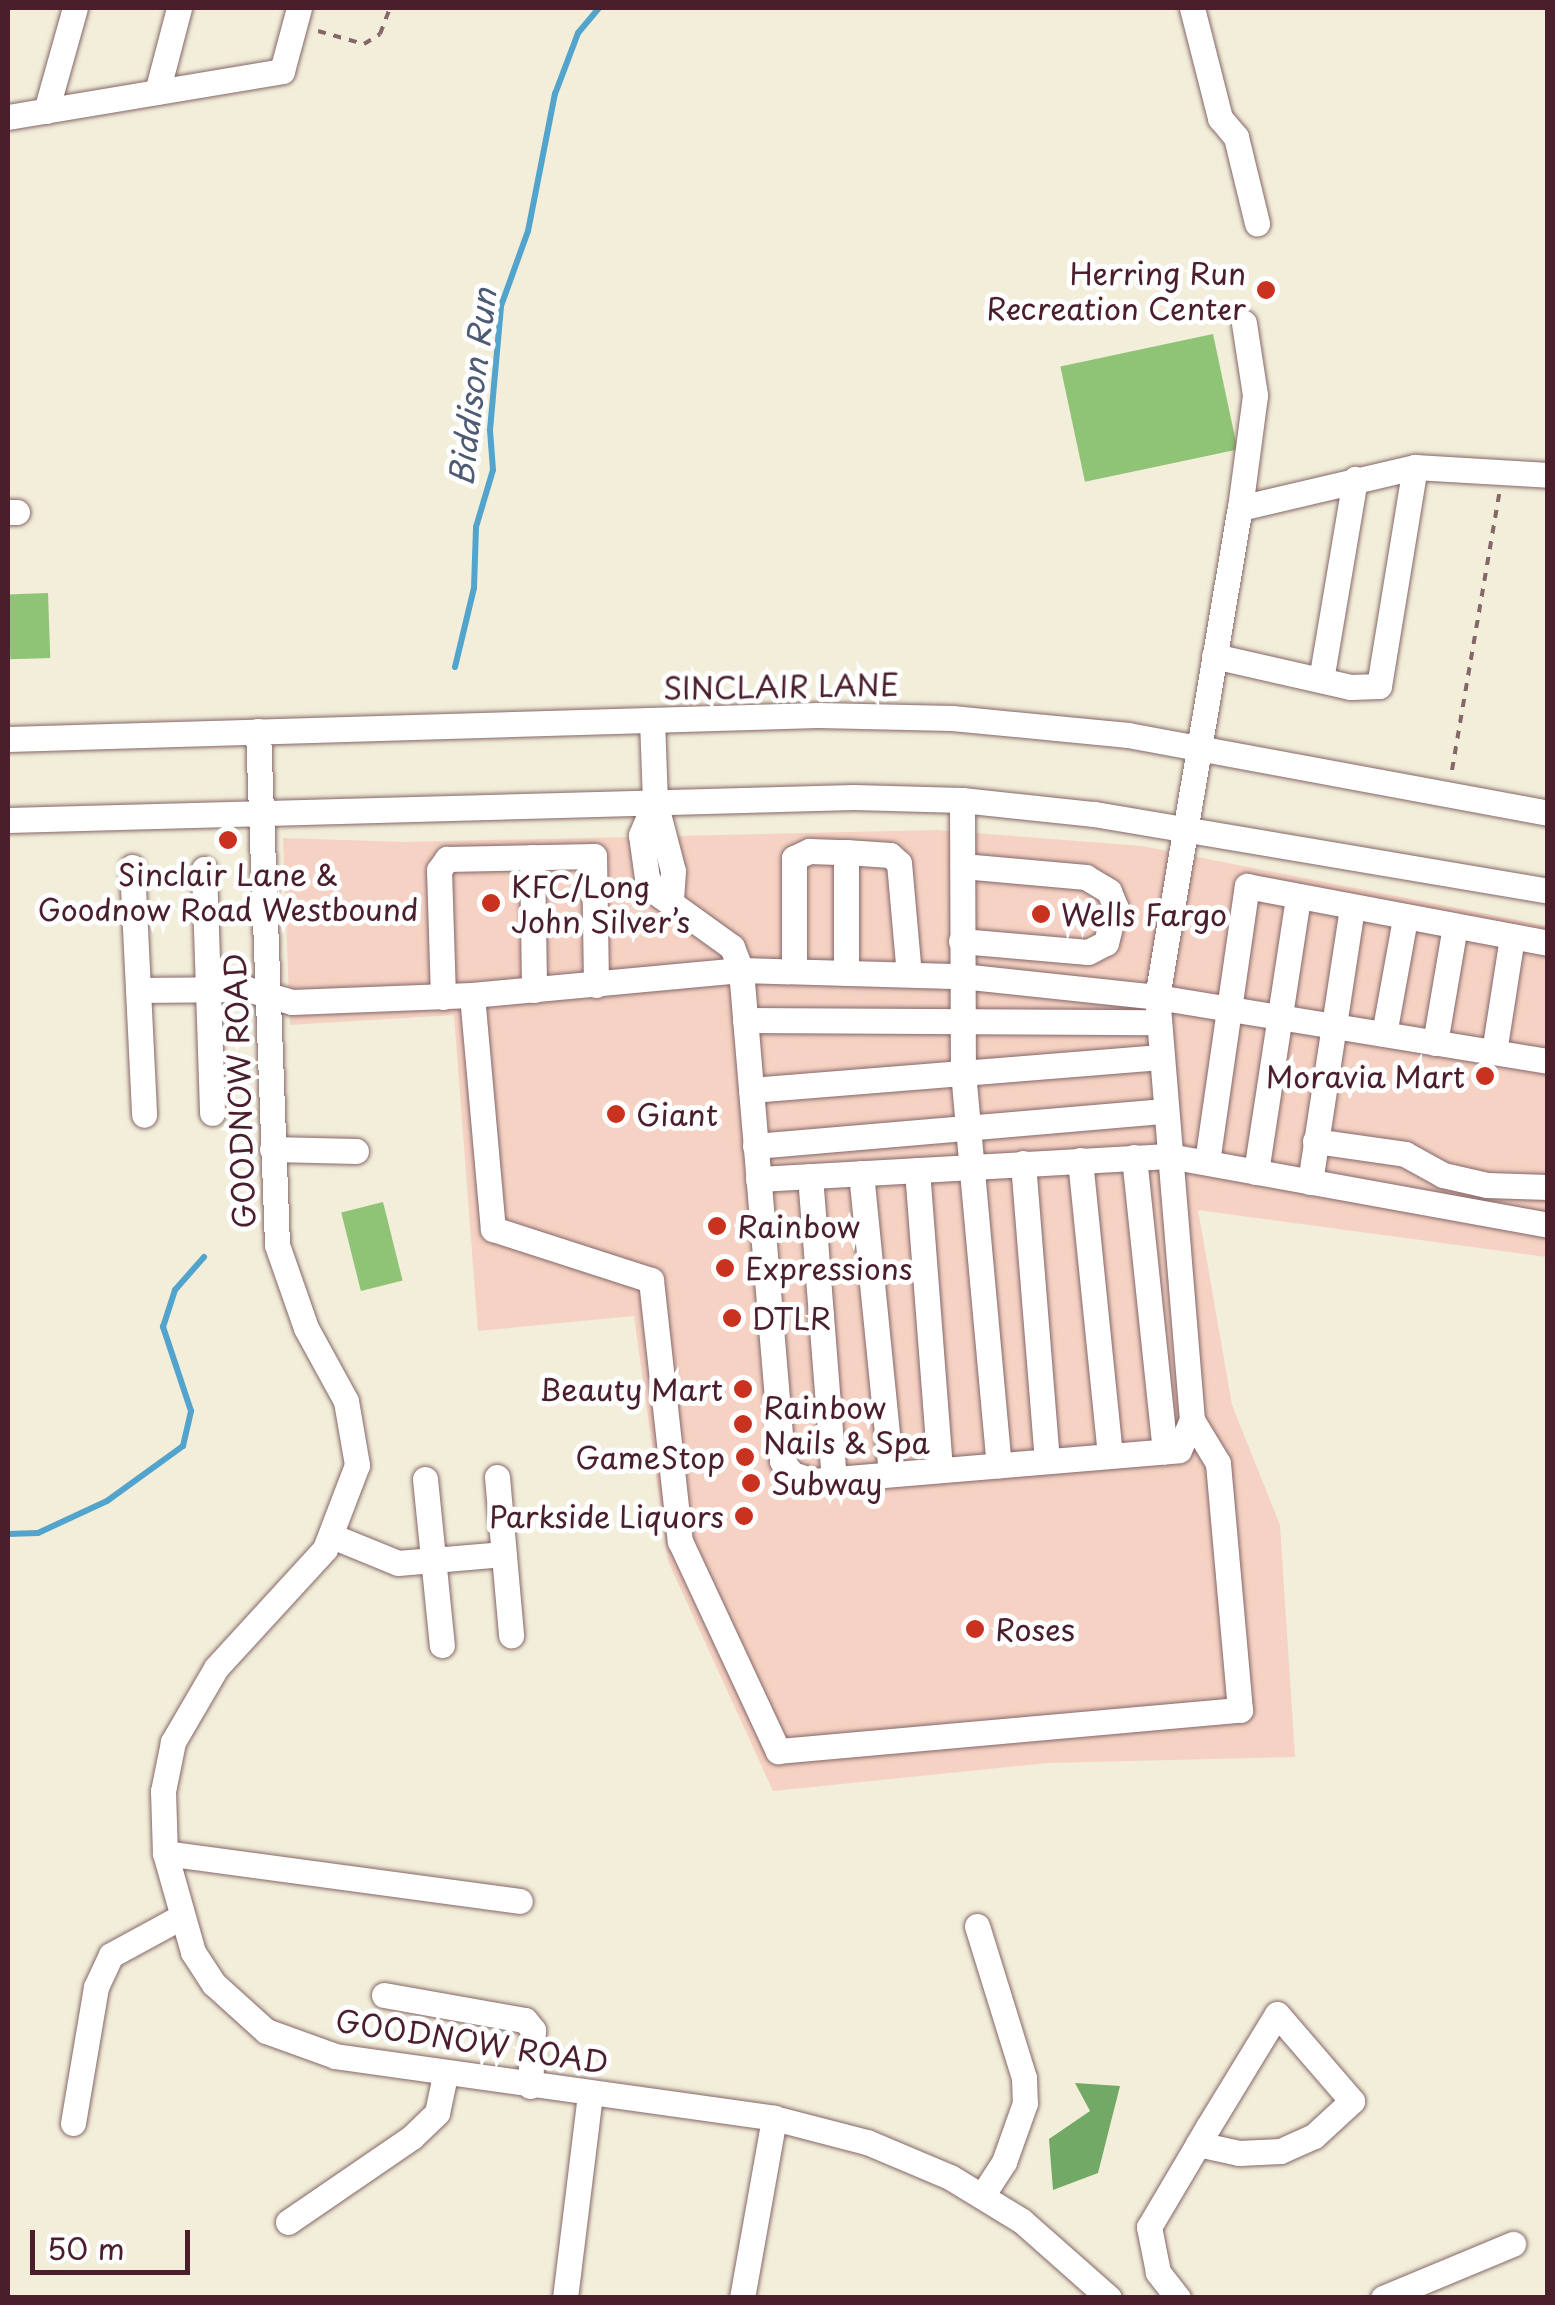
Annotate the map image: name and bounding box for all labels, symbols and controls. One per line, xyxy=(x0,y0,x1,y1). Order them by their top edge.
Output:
place label: Herring Run Recreation Center xyxy=(985,255,1246,326)
marker: Herring Run Recreation Center xyxy=(1255,279,1277,301)
water label: Biddison Run xyxy=(441,286,503,488)
street label: SINCLAIR LANE xyxy=(663,666,899,706)
marker: Sinclair Lane & Goodnow Road Westbound xyxy=(217,829,239,851)
place label: Sinclair Lane & Goodnow Road Westbound xyxy=(38,856,418,926)
place label: KFC/Long John Silver’s xyxy=(511,868,691,938)
marker: KFC/Long John Silver’s xyxy=(480,892,502,914)
place label: Wells Fargo xyxy=(1061,896,1229,932)
marker: Wells Fargo xyxy=(1030,903,1052,925)
street label: GOODNOW ROAD xyxy=(216,952,262,1230)
place label: Moravia Mart xyxy=(1264,1058,1465,1094)
marker: Moravia Mart xyxy=(1474,1065,1496,1087)
place label: Giant xyxy=(636,1096,718,1132)
marker: Giant xyxy=(605,1103,627,1125)
place label: Rainbow xyxy=(737,1208,860,1244)
marker: Rainbow xyxy=(706,1215,728,1237)
place label: Expressions xyxy=(745,1250,912,1286)
marker: Expressions xyxy=(714,1257,736,1279)
place label: DTLR xyxy=(752,1300,832,1336)
marker: DTLR xyxy=(721,1307,743,1329)
place label: Beauty Mart xyxy=(537,1371,723,1407)
marker: Beauty Mart xyxy=(732,1378,754,1400)
place label: Rainbow Nails & Spa xyxy=(763,1389,933,1460)
marker: Rainbow Nails & Spa xyxy=(732,1413,754,1435)
place label: GameStop xyxy=(575,1439,725,1475)
marker: GameStop xyxy=(734,1446,756,1468)
place label: Subway xyxy=(771,1465,882,1501)
marker: Subway xyxy=(740,1472,762,1494)
place label: Parkside Liquors xyxy=(489,1498,724,1534)
marker: Parkside Liquors xyxy=(733,1505,755,1527)
place label: Roses xyxy=(995,1611,1075,1647)
marker: Roses xyxy=(964,1618,986,1640)
street label: GOODNOW ROAD xyxy=(332,2002,612,2080)
scale bar xyxy=(35,2210,195,2272)
text: 50 m xyxy=(47,2225,125,2270)

